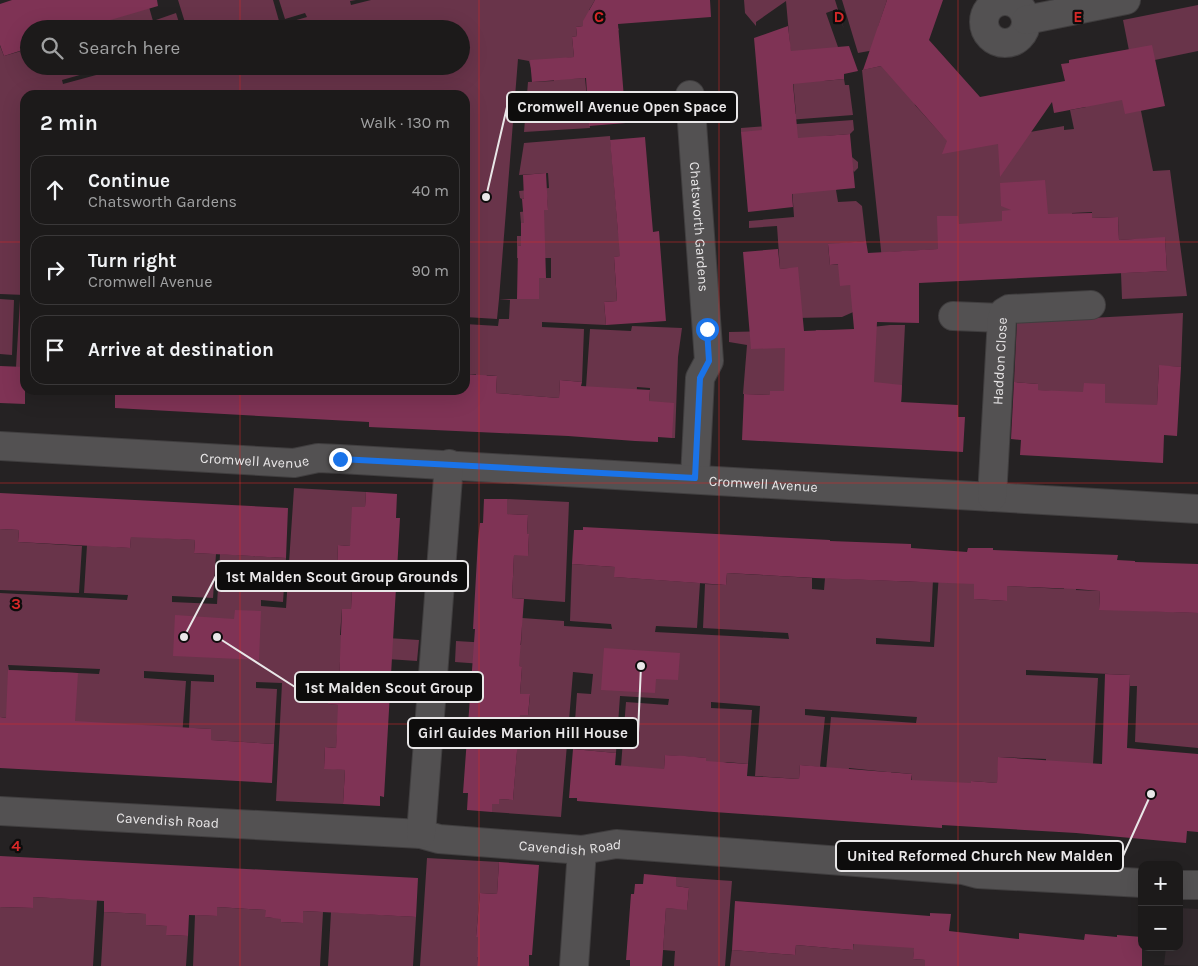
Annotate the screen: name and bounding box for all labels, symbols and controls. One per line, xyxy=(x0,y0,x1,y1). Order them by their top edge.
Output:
text: C xyxy=(594,7,604,26)
text: D xyxy=(834,7,845,26)
text: E xyxy=(1073,7,1083,26)
search box xyxy=(20,20,470,75)
icon: search xyxy=(38,34,66,62)
text: Search here xyxy=(78,37,180,59)
callout: Cromwell Avenue Open Space xyxy=(507,92,737,122)
text: Cromwell Avenue Open Space xyxy=(517,98,727,116)
text: 2 min xyxy=(40,111,98,135)
text: Walk · 130 m xyxy=(360,113,450,132)
street label: Chatsworth Gardens xyxy=(686,161,713,292)
text: Continue xyxy=(88,170,170,192)
icon: ahead xyxy=(41,176,69,204)
text: 40 m xyxy=(412,181,449,200)
text: Chatsworth Gardens xyxy=(88,192,237,211)
text: Turn right xyxy=(88,250,177,272)
icon: right xyxy=(41,256,69,284)
text: 90 m xyxy=(411,261,449,280)
text: Cromwell Avenue xyxy=(88,272,213,291)
street label: Haddon Close xyxy=(989,317,1011,406)
route start xyxy=(696,318,719,341)
icon: arrive xyxy=(41,336,69,364)
text: Arrive at destination xyxy=(88,339,274,361)
route end xyxy=(329,448,352,471)
street label: Cromwell Avenue xyxy=(200,449,310,471)
street label: Cromwell Avenue xyxy=(708,472,818,495)
callout: 1st Malden Scout Group Grounds xyxy=(216,561,468,591)
text: 1st Malden Scout Group Grounds xyxy=(226,568,458,586)
text: 3 xyxy=(11,594,21,613)
callout: 1st Malden Scout Group xyxy=(295,672,483,702)
text: 1st Malden Scout Group xyxy=(305,679,473,697)
callout: Girl Guides Marion Hill House xyxy=(408,718,638,748)
text: Girl Guides Marion Hill House xyxy=(418,724,628,742)
street label: Cavendish Road xyxy=(116,809,220,831)
street label: Cavendish Road xyxy=(518,835,622,859)
text: 4 xyxy=(11,836,21,855)
callout: United Reformed Church New Malden xyxy=(836,841,1123,871)
text: United Reformed Church New Malden xyxy=(847,847,1113,865)
map controls xyxy=(1138,861,1183,951)
button: + xyxy=(1138,861,1183,906)
button: − xyxy=(1138,906,1183,951)

